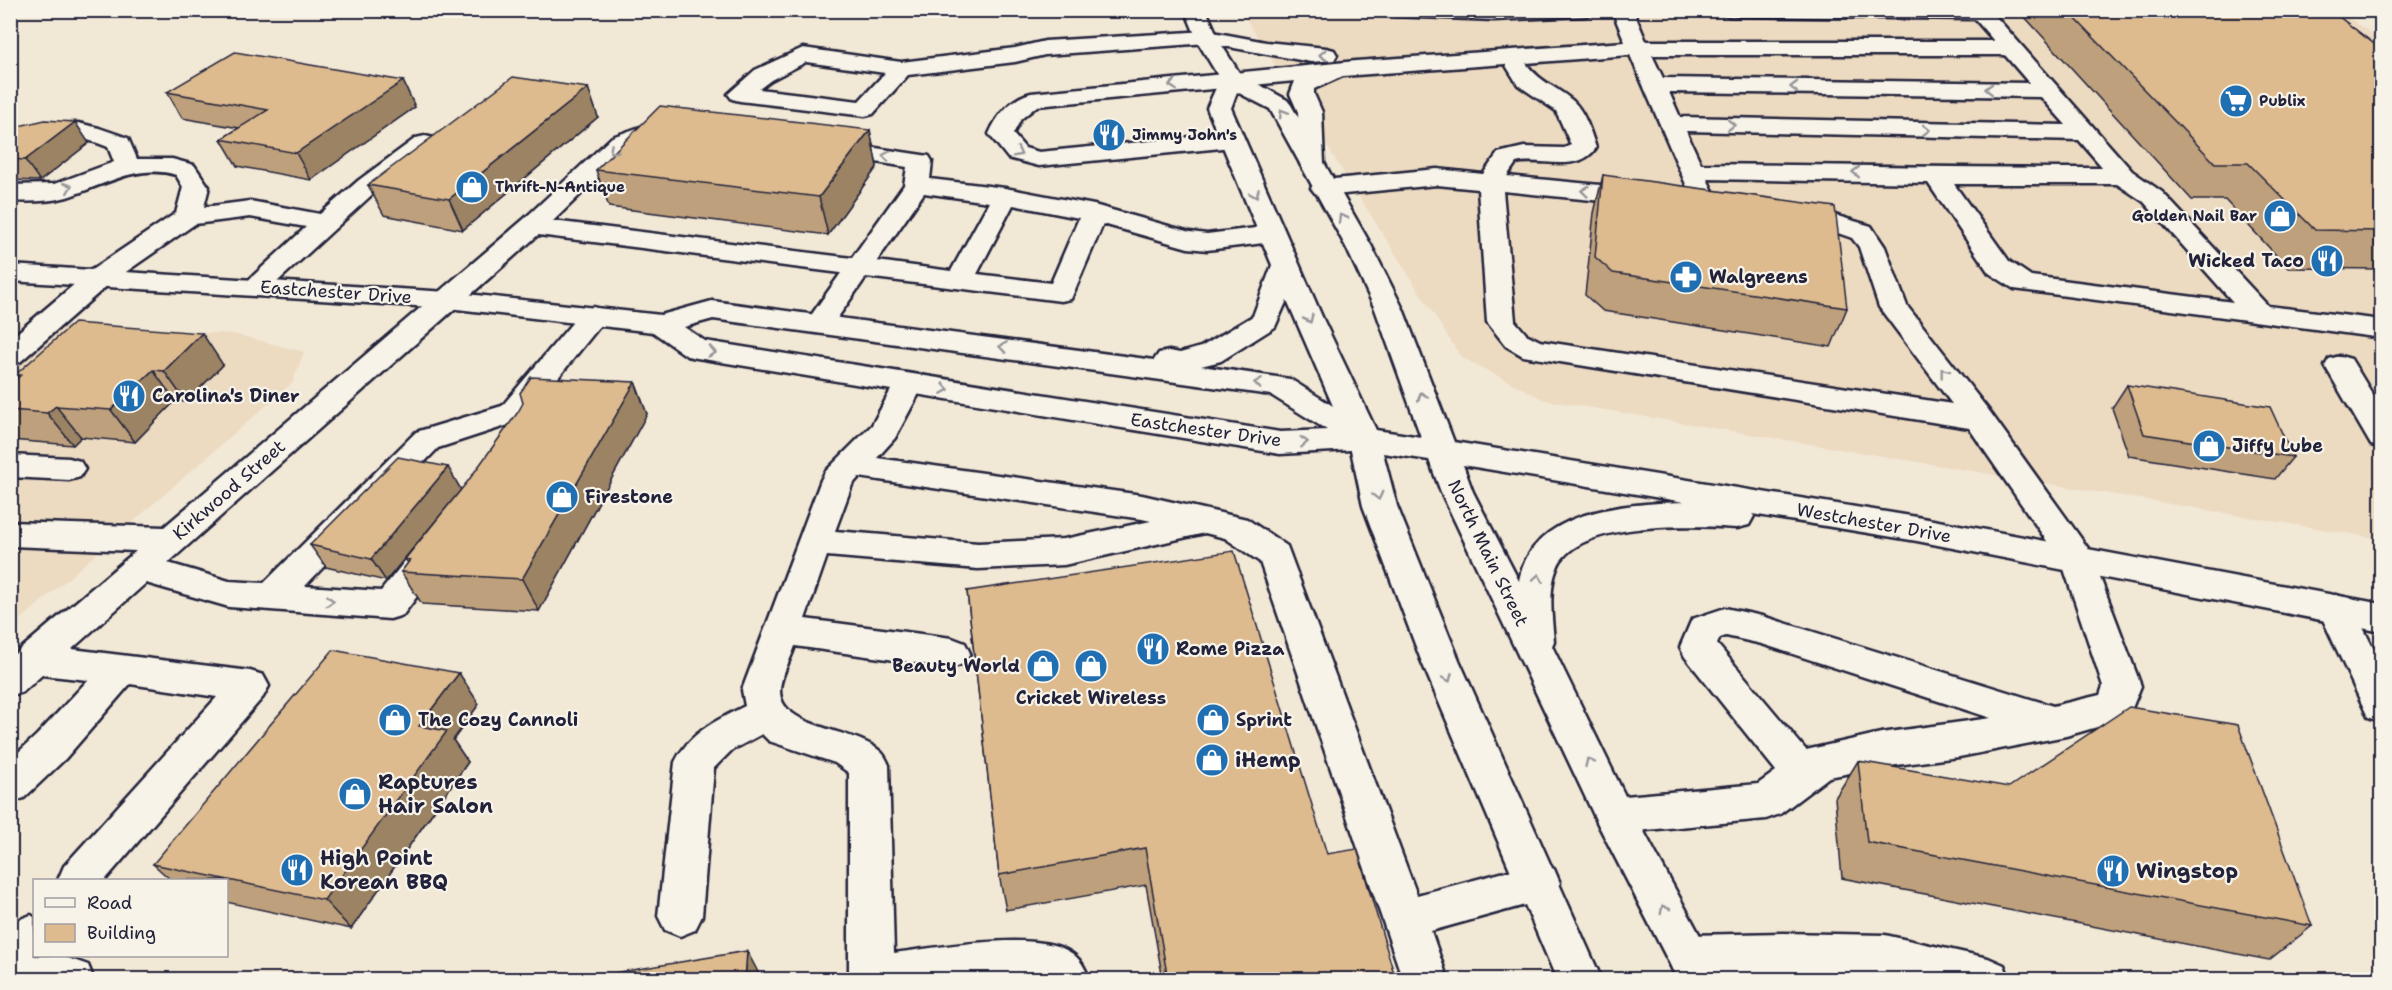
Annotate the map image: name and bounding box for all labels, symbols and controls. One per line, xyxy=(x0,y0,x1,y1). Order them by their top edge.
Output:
one-way arrow xyxy=(1319,48,1328,61)
one-way arrow xyxy=(1168,78,1178,91)
one-way arrow xyxy=(1790,80,1799,93)
one-way arrow xyxy=(1985,83,1994,95)
supermarket icon: Publix xyxy=(2218,83,2254,119)
place label: Publix xyxy=(2259,91,2306,111)
one-way arrow xyxy=(1279,109,1290,120)
restaurant icon: Jimmy John's xyxy=(1091,117,1127,153)
one-way arrow xyxy=(1726,119,1735,132)
one-way arrow xyxy=(1921,123,1930,136)
place label: Jimmy John's xyxy=(1132,125,1237,145)
one-way arrow xyxy=(609,142,620,153)
one-way arrow xyxy=(1012,146,1022,157)
one-way arrow xyxy=(881,150,890,162)
one-way arrow xyxy=(1852,166,1861,178)
shop icon: Thrift-N-Antique xyxy=(454,169,490,205)
place label: Thrift-N-Antique xyxy=(495,177,625,197)
one-way arrow xyxy=(62,182,73,194)
one-way arrow xyxy=(1581,185,1590,198)
one-way arrow xyxy=(1248,187,1260,198)
shop icon: Golden Nail Bar xyxy=(2262,198,2298,234)
place label: Golden Nail Bar xyxy=(2132,206,2257,226)
one-way arrow xyxy=(1338,214,1350,224)
restaurant icon: Wicked Taco xyxy=(2309,243,2345,279)
place label: Wicked Taco xyxy=(2188,249,2304,273)
pharmacy icon: Walgreens xyxy=(1668,259,1704,295)
place label: Walgreens xyxy=(1709,265,1808,289)
street label: Eastchester Drive xyxy=(259,275,413,309)
one-way arrow xyxy=(1302,312,1314,323)
one-way arrow xyxy=(998,342,1007,354)
one-way arrow xyxy=(707,345,716,357)
one-way arrow xyxy=(1940,368,1951,379)
one-way arrow xyxy=(1253,377,1263,389)
restaurant icon: Carolina's Diner xyxy=(111,378,147,414)
one-way arrow xyxy=(941,383,950,395)
place label: Carolina's Diner xyxy=(152,384,300,408)
one-way arrow xyxy=(1417,391,1429,402)
street label: Eastchester Drive xyxy=(1129,408,1283,452)
shop icon: Jiffy Lube xyxy=(2191,428,2227,464)
street label: Kirkwood Street xyxy=(168,434,291,546)
place label: Jiffy Lube xyxy=(2232,434,2323,458)
one-way arrow xyxy=(1300,435,1309,448)
street label: North Main Street xyxy=(1442,476,1534,630)
shop icon: Firestone xyxy=(544,479,580,515)
place label: Firestone xyxy=(585,485,673,509)
one-way arrow xyxy=(1370,491,1383,501)
street label: Westchester Drive xyxy=(1795,498,1953,548)
one-way arrow xyxy=(1531,574,1544,584)
one-way arrow xyxy=(325,594,334,607)
restaurant icon: Rome Pizza xyxy=(1135,631,1171,667)
place label: Rome Pizza xyxy=(1176,637,1285,661)
shop icon: Beauty World xyxy=(1025,648,1061,684)
shop icon: Cricket Wireless xyxy=(1073,648,1109,684)
place label: Beauty World xyxy=(892,654,1020,678)
one-way arrow xyxy=(1440,671,1452,682)
place label: Cricket Wireless xyxy=(1016,686,1166,710)
shop icon: The Cozy Cannoli xyxy=(377,702,413,738)
shop icon: Sprint xyxy=(1195,702,1231,738)
place label: The Cozy Cannoli xyxy=(418,708,578,732)
place label: Sprint xyxy=(1236,708,1292,732)
shop icon: iHemp xyxy=(1194,742,1230,778)
place label: iHemp xyxy=(1235,746,1301,774)
one-way arrow xyxy=(1585,758,1597,769)
place label: Raptures Hair Salon xyxy=(378,768,493,820)
shop icon: Raptures Hair Salon xyxy=(337,776,373,812)
place label: High Point Korean BBQ xyxy=(320,844,448,896)
restaurant icon: High Point Korean BBQ xyxy=(279,852,315,888)
restaurant icon: Wingstop xyxy=(2095,853,2131,889)
place label: Wingstop xyxy=(2136,857,2238,885)
legend xyxy=(33,879,228,957)
text: Road xyxy=(87,891,132,915)
one-way arrow xyxy=(1660,905,1671,916)
text: Building xyxy=(87,921,156,945)

